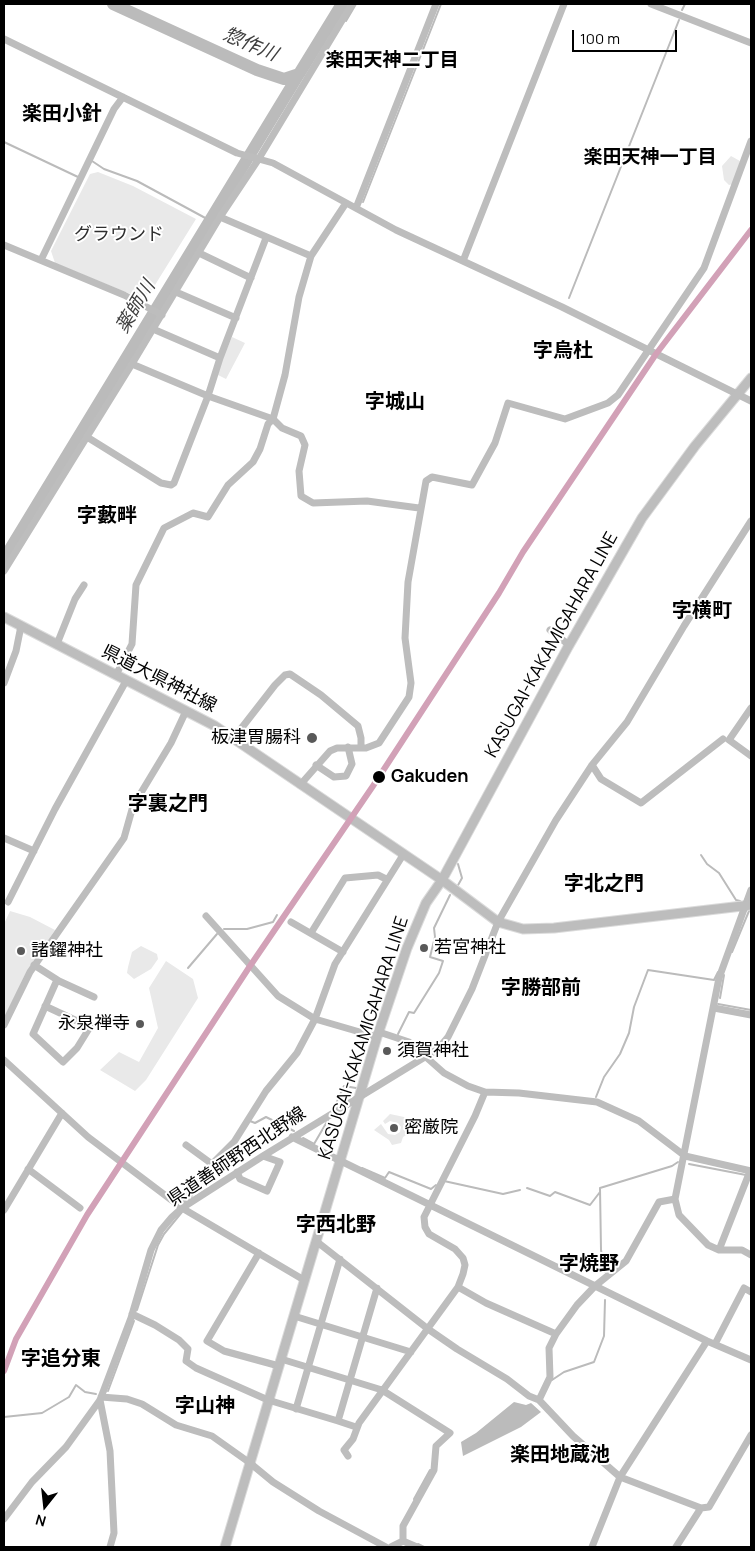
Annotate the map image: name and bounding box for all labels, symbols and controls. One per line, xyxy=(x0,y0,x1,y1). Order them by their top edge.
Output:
scale bar xyxy=(575,20,680,52)
water label: 惣作川 xyxy=(219,23,281,67)
text: 100 m xyxy=(580,28,620,49)
district label: 楽田天神二丁目 xyxy=(326,50,458,72)
district label: 楽田小針 xyxy=(22,102,102,126)
district label: 楽田天神一丁目 xyxy=(584,147,716,169)
park label: グラウンド xyxy=(74,224,164,246)
water label: 薬師川 xyxy=(112,277,160,337)
district label: 字烏杜 xyxy=(533,339,593,363)
district label: 字城山 xyxy=(365,390,425,414)
district label: 字藪畔 xyxy=(77,504,137,528)
street label: KASUGAI-KAKAMIGAHARA LINE xyxy=(481,529,623,761)
district label: 字横町 xyxy=(672,599,732,623)
street label: 県道大県神社線 xyxy=(98,641,220,717)
place label: 板津胃腸科 xyxy=(211,727,301,749)
marker: 板津胃腸科 xyxy=(305,731,319,745)
place label: Gakuden xyxy=(391,766,468,788)
marker: Gakuden xyxy=(371,769,387,785)
district label: 字裏之門 xyxy=(128,792,208,816)
district label: 字北之門 xyxy=(564,872,644,896)
street label: KASUGAI-KAKAMIGAHARA LINE xyxy=(314,914,414,1162)
place label: 若宮神社 xyxy=(434,937,506,959)
place label: 諸鑃神社 xyxy=(31,940,103,962)
marker: 若宮神社 xyxy=(418,942,430,954)
marker: 諸鑃神社 xyxy=(15,945,27,957)
district label: 字勝部前 xyxy=(501,976,581,1000)
place label: 永泉禅寺 xyxy=(58,1013,130,1035)
marker: 永泉禅寺 xyxy=(134,1018,146,1030)
place label: 須賀神社 xyxy=(397,1040,469,1062)
marker: 須賀神社 xyxy=(381,1045,393,1057)
street label: 県道善師野西北野線 xyxy=(164,1103,310,1211)
place label: 密厳院 xyxy=(404,1117,458,1139)
marker: 密厳院 xyxy=(388,1122,400,1134)
district label: 字西北野 xyxy=(296,1213,376,1237)
district label: 字焼野 xyxy=(559,1252,619,1276)
district label: 字追分東 xyxy=(21,1347,101,1371)
district label: 字山神 xyxy=(175,1394,235,1418)
district label: 楽田地蔵池 xyxy=(510,1443,610,1467)
north arrow xyxy=(20,1481,70,1531)
text: N xyxy=(33,1510,48,1531)

